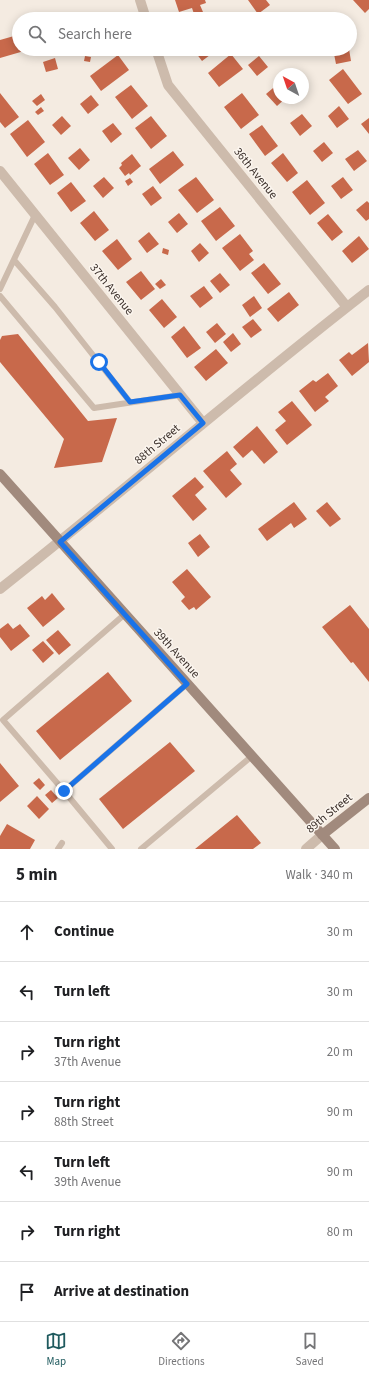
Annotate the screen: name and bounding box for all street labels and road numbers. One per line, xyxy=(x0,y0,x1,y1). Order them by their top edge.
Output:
street label: 36th Avenue xyxy=(230,144,282,203)
street label: 37th Avenue xyxy=(86,260,138,319)
street label: 88th Street xyxy=(131,420,184,469)
street label: 39th Avenue xyxy=(150,625,204,682)
street label: 89th Street xyxy=(303,789,356,837)

